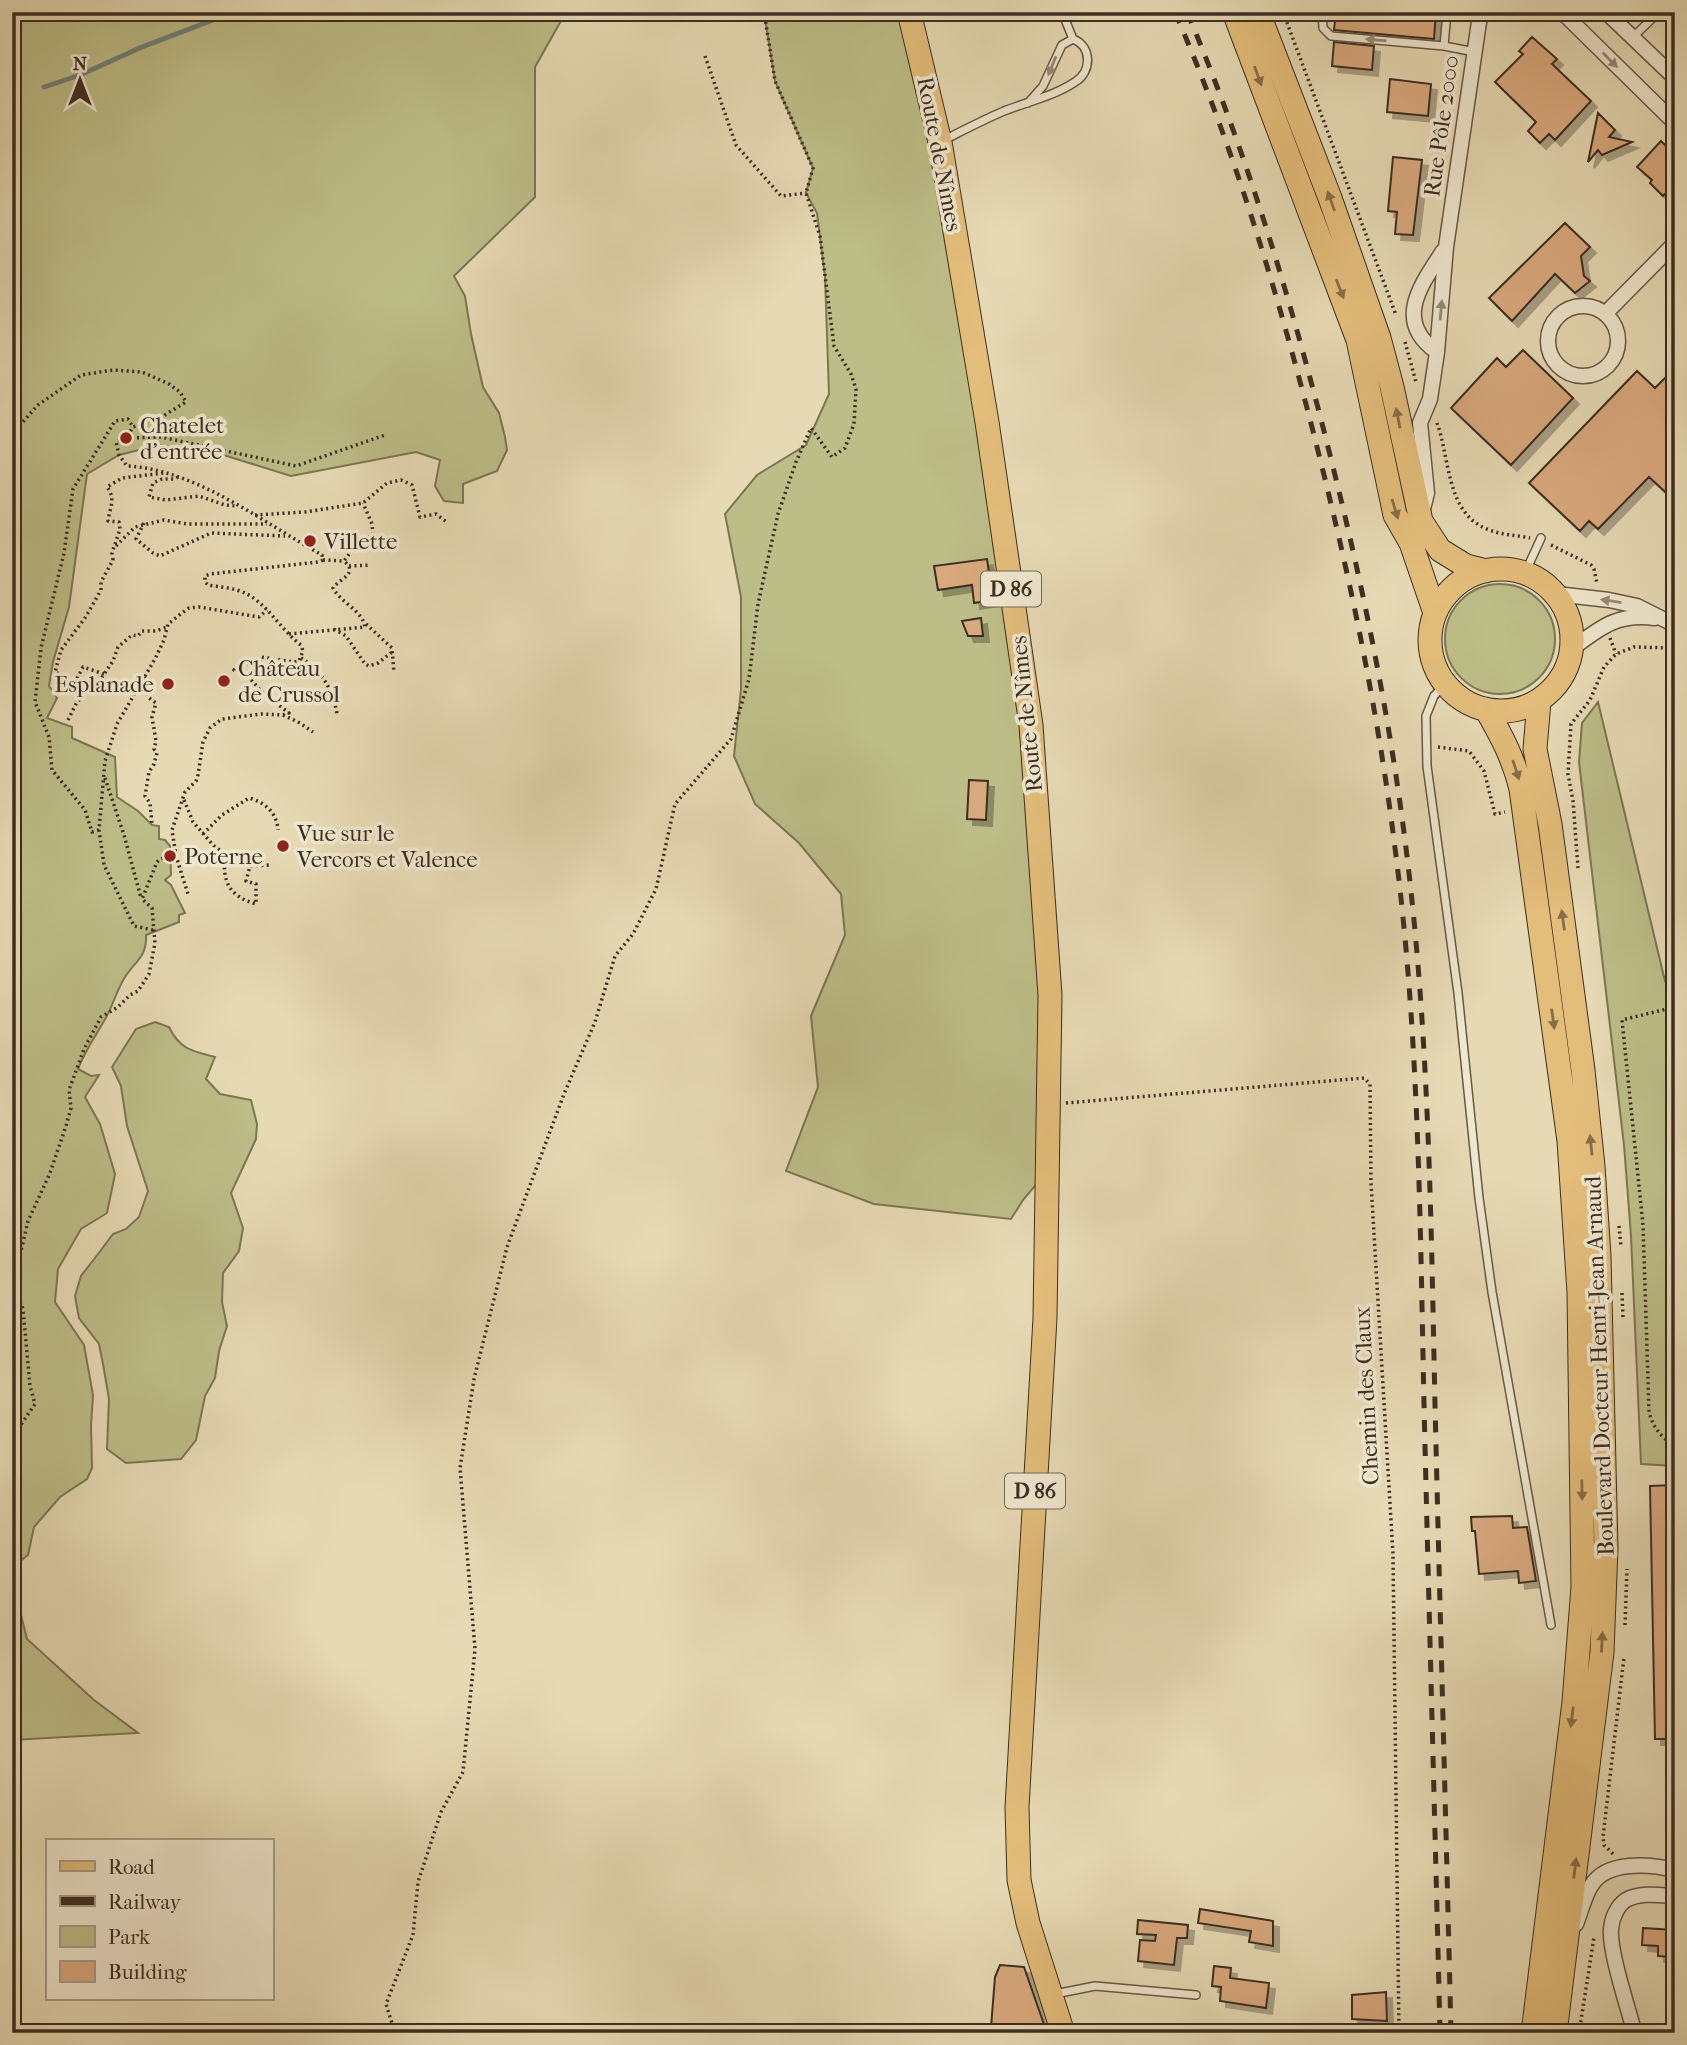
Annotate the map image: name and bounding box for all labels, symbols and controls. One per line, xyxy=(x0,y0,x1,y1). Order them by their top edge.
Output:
one-way arrow xyxy=(1365,34,1387,45)
north arrow xyxy=(46,46,116,116)
one-way arrow xyxy=(1602,52,1619,69)
text: N xyxy=(73,53,88,75)
street label: Rue Pôle 2000 xyxy=(1418,53,1465,199)
one-way arrow xyxy=(1047,55,1058,76)
one-way arrow xyxy=(1253,66,1264,87)
street label: Route de Nîmes xyxy=(911,74,968,234)
one-way arrow xyxy=(1325,191,1336,212)
one-way arrow xyxy=(1334,278,1345,299)
one-way arrow xyxy=(1436,298,1447,320)
one-way arrow xyxy=(1393,407,1404,429)
place label: Chatelet d'entrée xyxy=(140,412,224,465)
marker: Chatelet d'entrée xyxy=(118,430,134,446)
one-way arrow xyxy=(1390,499,1400,520)
place label: Villette xyxy=(323,528,397,555)
marker: Villette xyxy=(302,533,318,549)
road number: D 86 xyxy=(981,572,1041,606)
one-way arrow xyxy=(1600,595,1622,606)
street label: Route de Nîmes xyxy=(1005,634,1048,793)
place label: Château de Crussol xyxy=(238,655,341,708)
place label: Esplanade xyxy=(54,671,154,698)
marker: Château de Crussol xyxy=(216,673,232,689)
marker: Esplanade xyxy=(160,676,176,692)
one-way arrow xyxy=(1511,760,1522,781)
place label: Vue sur le Vercors et Valence xyxy=(296,820,478,873)
marker: Vue sur le Vercors et Valence xyxy=(275,838,291,854)
place label: Poterne xyxy=(184,843,263,870)
marker: Poterne xyxy=(162,848,178,864)
one-way arrow xyxy=(1557,909,1568,931)
one-way arrow xyxy=(1548,1008,1559,1030)
one-way arrow xyxy=(1586,1134,1597,1156)
street label: Boulevard Docteur Henri-Jean Arnaud xyxy=(1579,1175,1620,1556)
street label: Chemin des Claux xyxy=(1348,1306,1385,1486)
road number: D 86 xyxy=(1005,1474,1065,1508)
one-way arrow xyxy=(1576,1479,1588,1501)
one-way arrow xyxy=(1597,1631,1608,1653)
one-way arrow xyxy=(1566,1706,1577,1728)
legend xyxy=(46,1839,273,2000)
text: Road xyxy=(108,1855,155,1879)
one-way arrow xyxy=(1570,1857,1581,1879)
text: Railway xyxy=(108,1890,182,1914)
text: Park xyxy=(108,1925,150,1949)
text: Building xyxy=(108,1960,187,1984)

